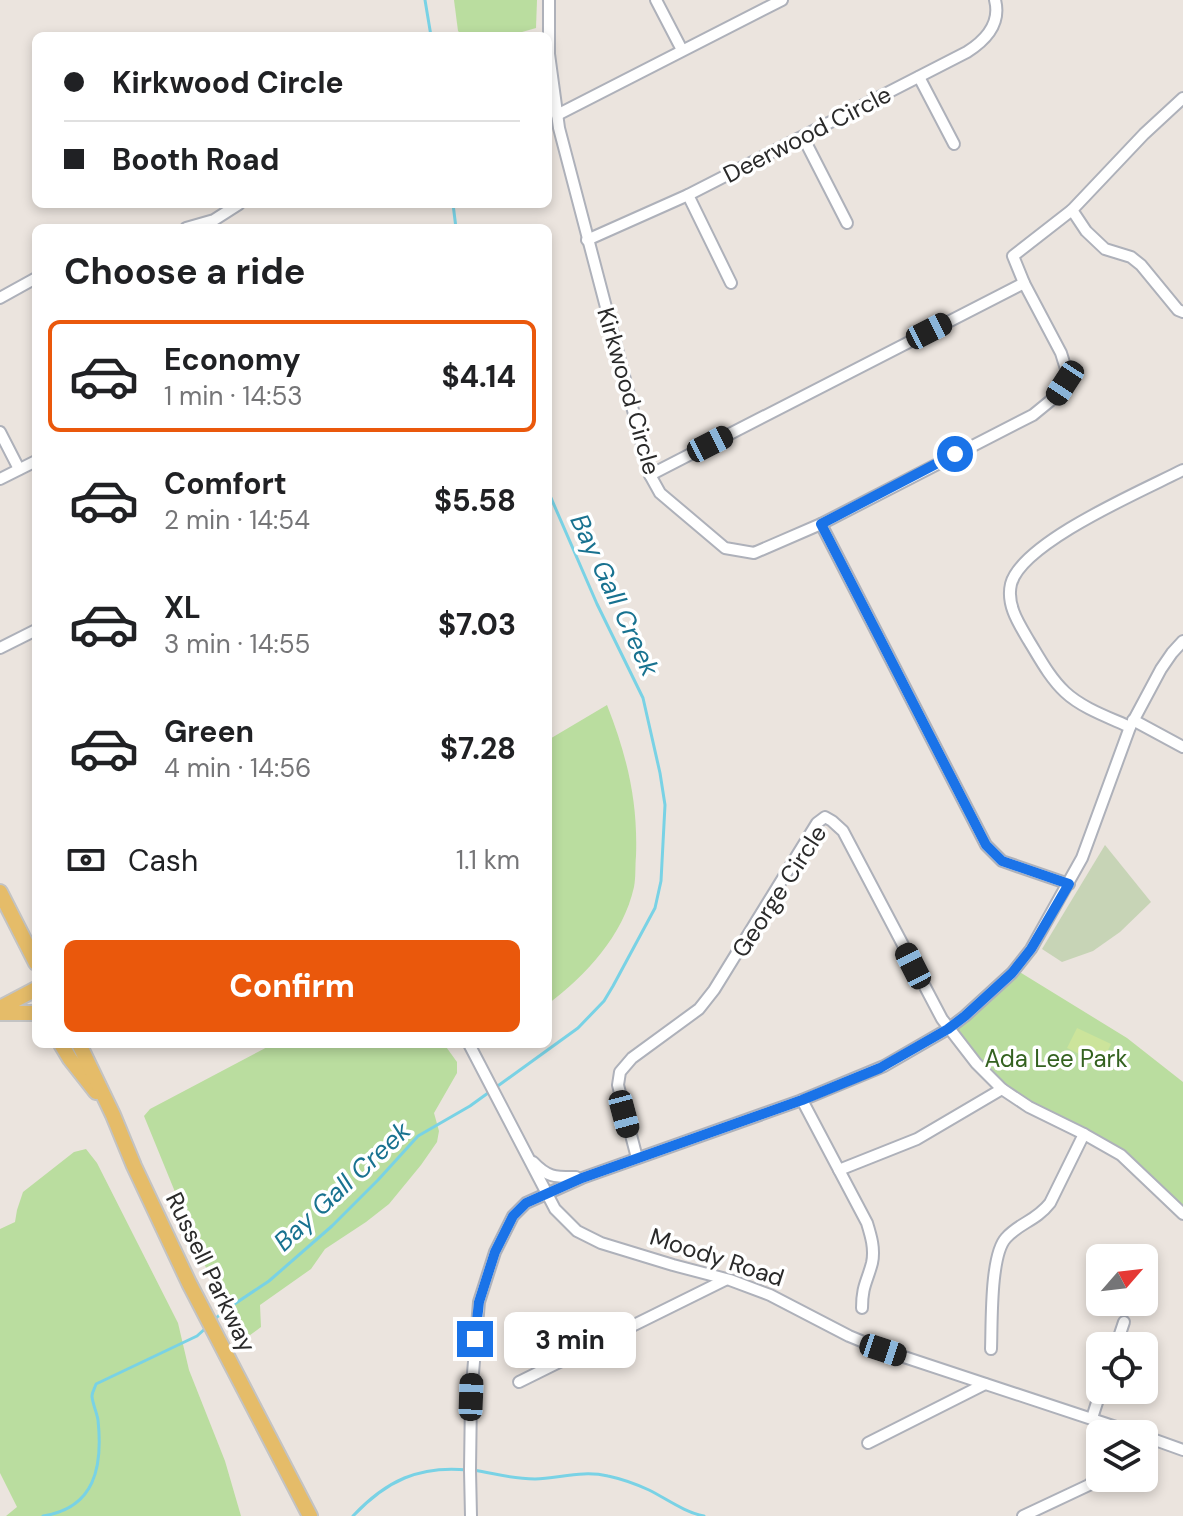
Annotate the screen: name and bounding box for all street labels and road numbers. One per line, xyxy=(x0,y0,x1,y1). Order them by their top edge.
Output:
street label: Deerwood Circle xyxy=(718,78,896,190)
street label: Kirkwood Circle xyxy=(590,304,668,478)
street label: George Circle xyxy=(725,819,833,963)
street label: Russell Parkway xyxy=(159,1187,263,1357)
street label: Moody Road xyxy=(646,1221,788,1293)

